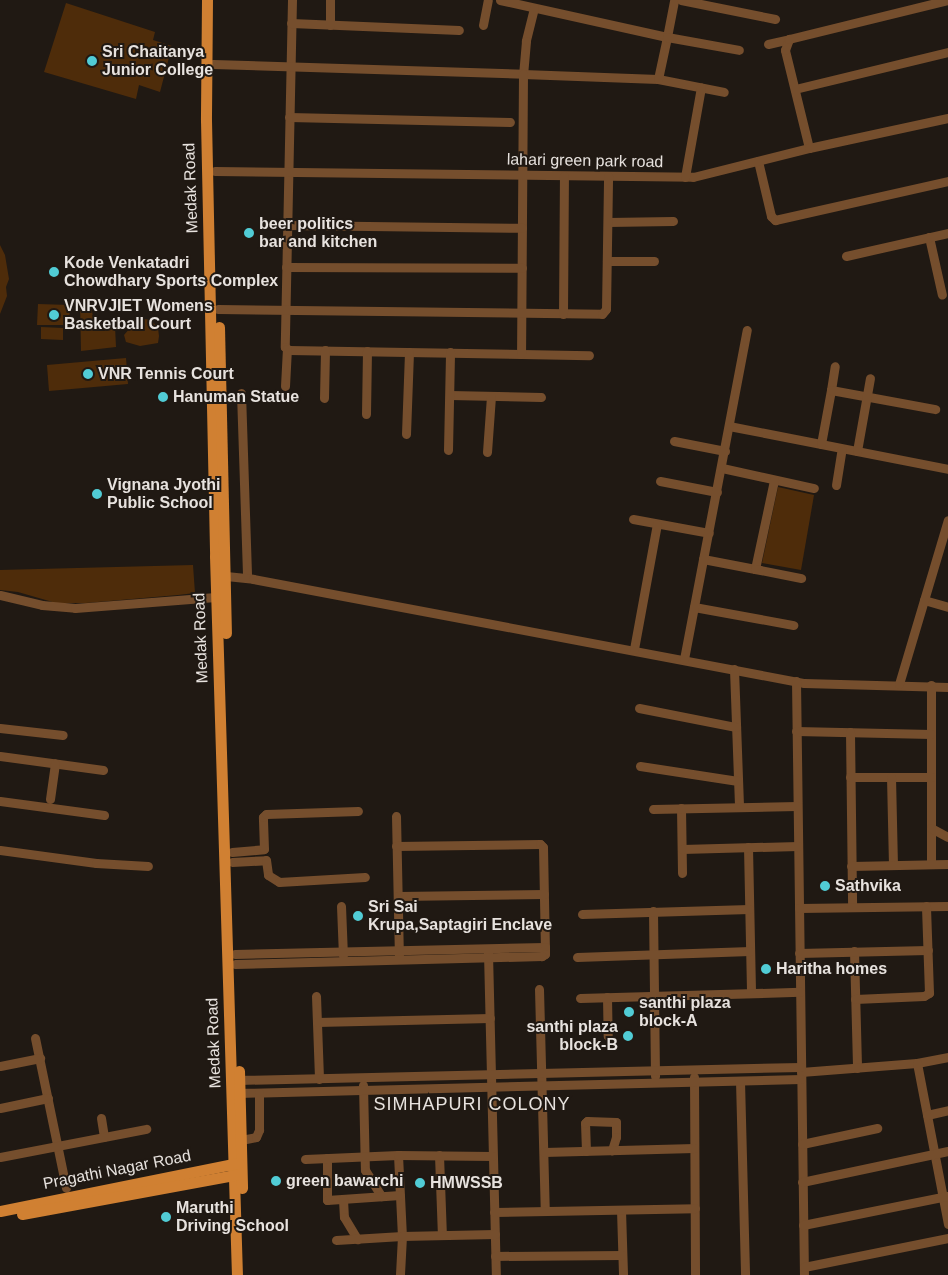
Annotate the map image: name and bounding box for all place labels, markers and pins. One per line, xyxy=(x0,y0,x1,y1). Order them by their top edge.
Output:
place label: Sri Chaitanya Junior College xyxy=(102,42,213,80)
marker: Sri Chaitanya Junior College xyxy=(86,55,98,67)
place label: beer politics bar and kitchen xyxy=(259,214,377,252)
marker: beer politics bar and kitchen xyxy=(243,227,255,239)
place label: Kode Venkatadri Chowdhary Sports Complex xyxy=(64,253,278,291)
marker: Kode Venkatadri Chowdhary Sports Complex xyxy=(48,266,60,278)
place label: VNRVJIET Womens Basketball Court xyxy=(64,296,213,334)
marker: VNRVJIET Womens Basketball Court xyxy=(48,309,60,321)
place label: VNR Tennis Court xyxy=(98,364,234,384)
marker: VNR Tennis Court xyxy=(82,368,94,380)
place label: Hanuman Statue xyxy=(173,387,299,407)
marker: Hanuman Statue xyxy=(157,391,169,403)
place label: Vignana Jyothi Public School xyxy=(107,475,221,513)
marker: Vignana Jyothi Public School xyxy=(91,488,103,500)
place label: Sathvika xyxy=(835,876,901,896)
marker: Sathvika xyxy=(819,880,831,892)
place label: Sri Sai Krupa,Saptagiri Enclave xyxy=(368,897,552,935)
marker: Sri Sai Krupa,Saptagiri Enclave xyxy=(352,910,364,922)
place label: Haritha homes xyxy=(776,959,887,979)
marker: Haritha homes xyxy=(760,963,772,975)
place label: santhi plaza block-A xyxy=(639,993,731,1031)
marker: santhi plaza block-A xyxy=(623,1006,635,1018)
place label: santhi plaza block-B xyxy=(526,1017,618,1055)
marker: santhi plaza block-B xyxy=(622,1030,634,1042)
place label: green bawarchi xyxy=(286,1171,403,1191)
place label: HMWSSB xyxy=(430,1173,503,1193)
marker: green bawarchi xyxy=(270,1175,282,1187)
marker: HMWSSB xyxy=(414,1177,426,1189)
place label: Maruthi Driving School xyxy=(176,1198,289,1236)
marker: Maruthi Driving School xyxy=(160,1211,172,1223)

